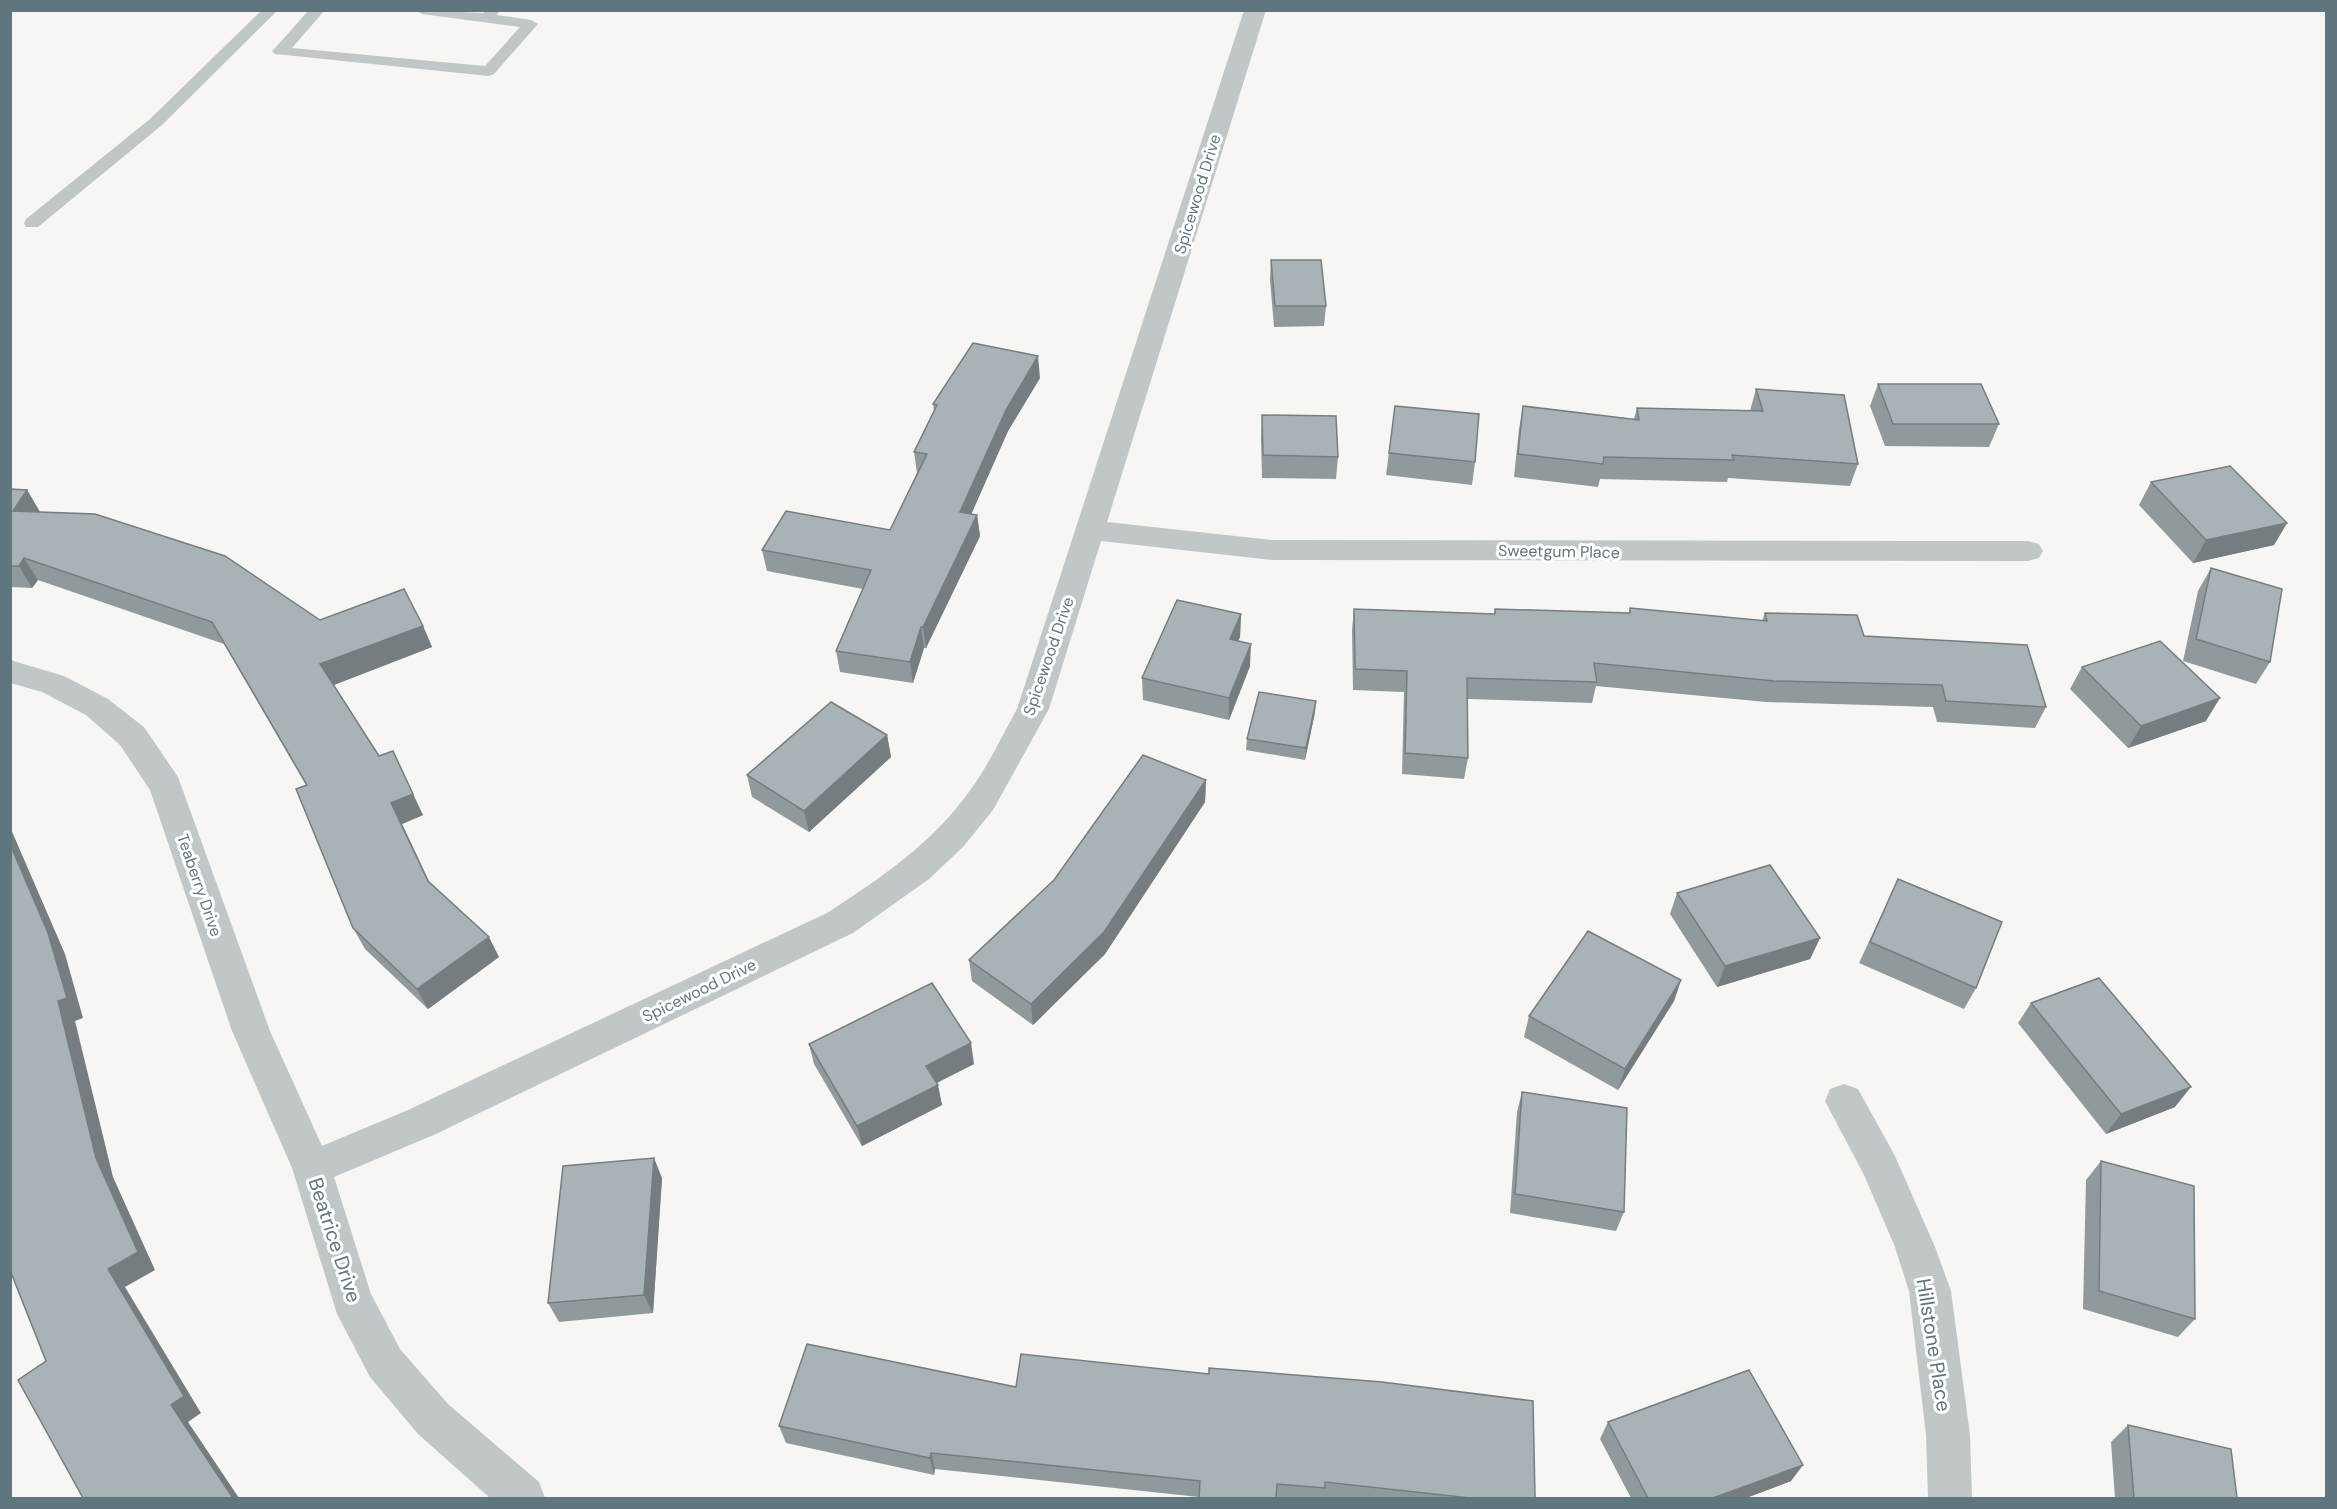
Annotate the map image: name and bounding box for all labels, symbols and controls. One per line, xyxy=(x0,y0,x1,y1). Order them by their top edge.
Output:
street label: Spicewood Drive xyxy=(1169,132,1226,257)
street label: Sweetgum Place xyxy=(1498,540,1620,563)
street label: Spicewood Drive xyxy=(1018,594,1079,718)
street label: Teaberry Drive xyxy=(172,831,227,939)
street label: Spicewood Drive xyxy=(639,954,760,1027)
street label: Beatrice Drive xyxy=(303,1174,367,1306)
street label: Hillstone Place xyxy=(1911,1277,1957,1413)

